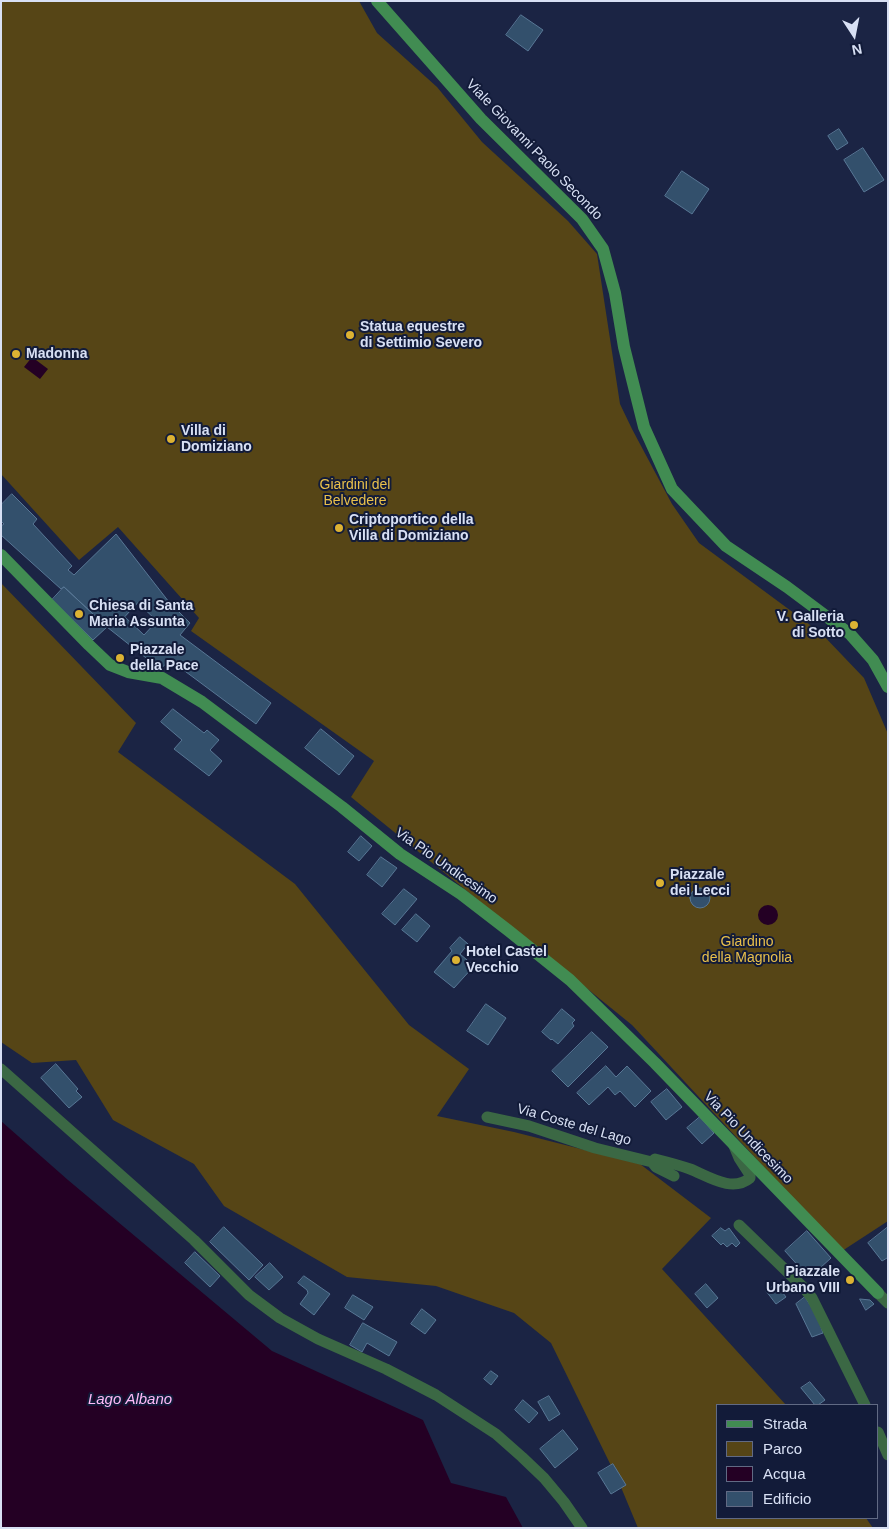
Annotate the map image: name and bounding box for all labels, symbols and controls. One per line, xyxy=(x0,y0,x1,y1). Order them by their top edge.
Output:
north arrow xyxy=(829,10,879,60)
text: N xyxy=(850,41,863,59)
street label: Viale Giovanni Paolo Secondo xyxy=(462,76,606,224)
place label: Statua equestre di Settimio Severo xyxy=(360,319,482,352)
marker: Statua equestre di Settimio Severo xyxy=(344,329,356,341)
place label: Madonna xyxy=(26,346,87,362)
marker: Madonna xyxy=(10,348,22,360)
place label: Villa di Domiziano xyxy=(181,423,252,456)
marker: Villa di Domiziano xyxy=(165,433,177,445)
park label: Giardini del Belvedere xyxy=(320,477,390,510)
place label: Criptoportico della Villa di Domiziano xyxy=(349,512,473,544)
marker: Criptoportico della Villa di Domiziano xyxy=(333,522,345,534)
place label: Chiesa di Santa Maria Assunta xyxy=(89,598,193,630)
marker: Chiesa di Santa Maria Assunta xyxy=(73,608,85,620)
place label: V. Galleria di Sotto xyxy=(777,609,844,642)
marker: V. Galleria di Sotto xyxy=(848,619,860,631)
place label: Piazzale della Pace xyxy=(130,642,198,674)
marker: Piazzale della Pace xyxy=(114,652,126,664)
street label: Via Pio Undicesimo xyxy=(392,824,500,908)
place label: Piazzale dei Lecci xyxy=(670,867,730,900)
marker: Piazzale dei Lecci xyxy=(654,877,666,889)
park label: Giardino della Magnolia xyxy=(702,934,792,966)
place label: Hotel Castel Vecchio xyxy=(466,944,547,976)
marker: Hotel Castel Vecchio xyxy=(450,954,462,966)
street label: Via Pio Undicesimo xyxy=(700,1089,796,1187)
street label: Via Coste del Lago xyxy=(515,1101,633,1149)
place label: Piazzale Urbano VIII xyxy=(766,1264,840,1296)
marker: Piazzale Urbano VIII xyxy=(844,1274,856,1286)
water label: Lago Albano xyxy=(88,1391,172,1409)
legend xyxy=(716,1404,879,1519)
text: Strada xyxy=(763,1415,807,1432)
text: Parco xyxy=(763,1440,802,1457)
text: Acqua xyxy=(763,1465,806,1482)
text: Edificio xyxy=(763,1490,811,1507)

